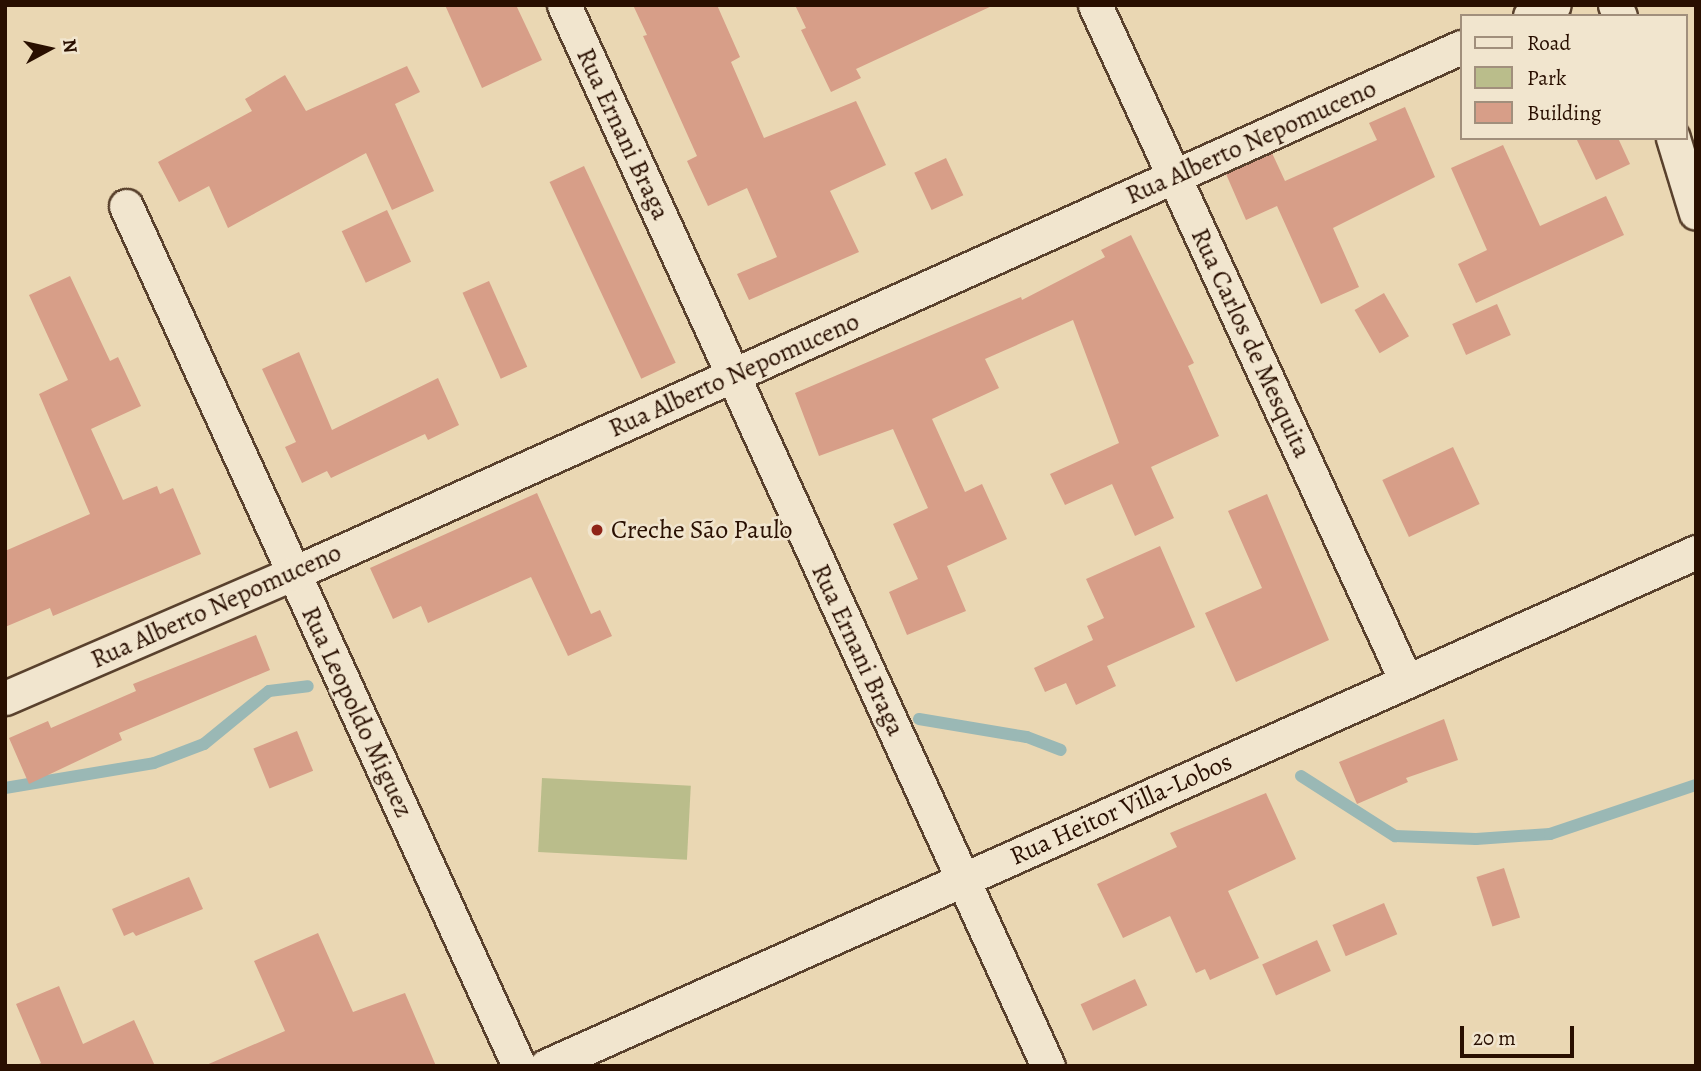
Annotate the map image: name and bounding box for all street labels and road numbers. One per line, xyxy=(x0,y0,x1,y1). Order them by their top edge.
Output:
street label: Rua Ernani Braga xyxy=(570,43,676,225)
street label: Rua Alberto Nepomuceno xyxy=(1121,73,1381,211)
street label: Rua Carlos de Mesquita xyxy=(1184,223,1318,463)
street label: Rua Alberto Nepomuceno xyxy=(604,306,864,444)
street label: Rua Alberto Nepomuceno xyxy=(86,537,346,675)
street label: Rua Ernani Braga xyxy=(805,559,911,741)
street label: Rua Leopoldo Miguez xyxy=(294,602,420,822)
street label: Rua Heitor Villa-Lobos xyxy=(1005,746,1237,872)

